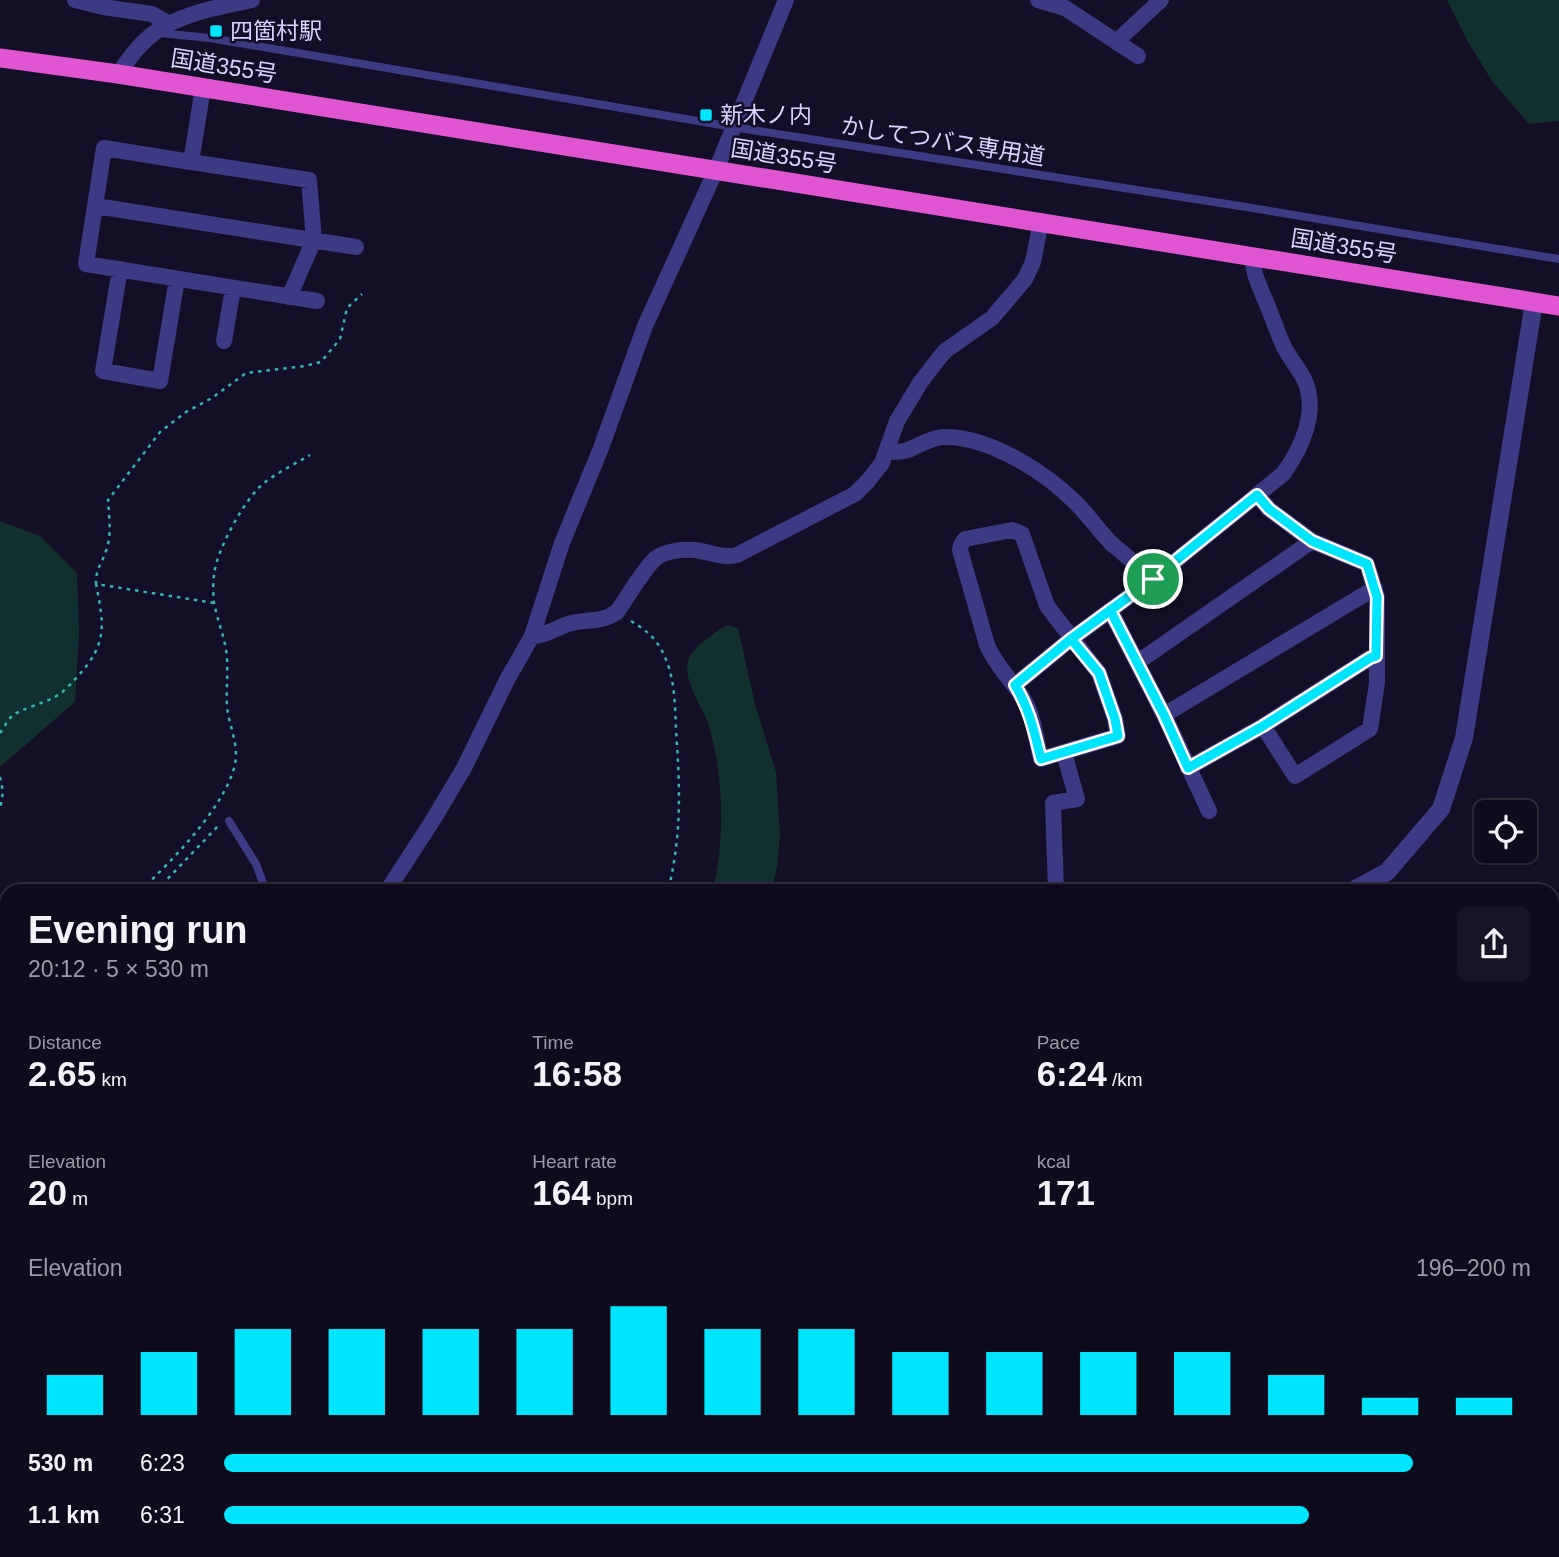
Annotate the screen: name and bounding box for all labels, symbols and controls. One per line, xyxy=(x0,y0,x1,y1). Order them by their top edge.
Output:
place label: 四箇村駅 xyxy=(230,18,322,44)
marker: 四箇村駅 xyxy=(208,23,224,39)
street label: 国道355号 xyxy=(169,45,279,87)
place label: 新木ノ内 xyxy=(720,102,812,128)
marker: 新木ノ内 xyxy=(698,107,714,123)
street label: かしてつバス専用道 xyxy=(839,112,1047,170)
street label: 国道355号 xyxy=(729,135,839,177)
street label: 国道355号 xyxy=(1289,225,1399,267)
pin xyxy=(1123,549,1183,609)
icon: arrive xyxy=(1134,560,1172,598)
map controls xyxy=(1474,800,1537,863)
button: locate xyxy=(1474,800,1537,863)
button: share xyxy=(1457,907,1531,981)
text: Evening run xyxy=(28,909,248,951)
text: 20:12 · 5 × 530 m xyxy=(28,956,209,982)
text: Distance xyxy=(28,1032,102,1053)
text: Time xyxy=(532,1032,574,1053)
text: Pace xyxy=(1037,1032,1080,1053)
text: 2.65 xyxy=(28,1054,96,1093)
text: 16:58 xyxy=(532,1054,622,1093)
text: 6:24 xyxy=(1037,1054,1107,1093)
text: km xyxy=(96,1069,127,1090)
text: /km xyxy=(1107,1069,1143,1090)
text: Elevation xyxy=(28,1151,106,1172)
text: Heart rate xyxy=(532,1151,617,1172)
text: kcal xyxy=(1037,1151,1070,1172)
text: 20 xyxy=(28,1173,67,1212)
text: 164 xyxy=(532,1173,591,1212)
text: 171 xyxy=(1037,1173,1095,1212)
text: m xyxy=(67,1188,88,1209)
text: bpm xyxy=(591,1188,633,1209)
text: Elevation xyxy=(28,1255,123,1281)
text: 196–200 m xyxy=(1416,1255,1531,1281)
text: 530 m xyxy=(28,1450,93,1476)
text: 6:23 xyxy=(140,1450,185,1476)
text: 1.1 km xyxy=(28,1502,100,1528)
text: 6:31 xyxy=(140,1502,185,1528)

